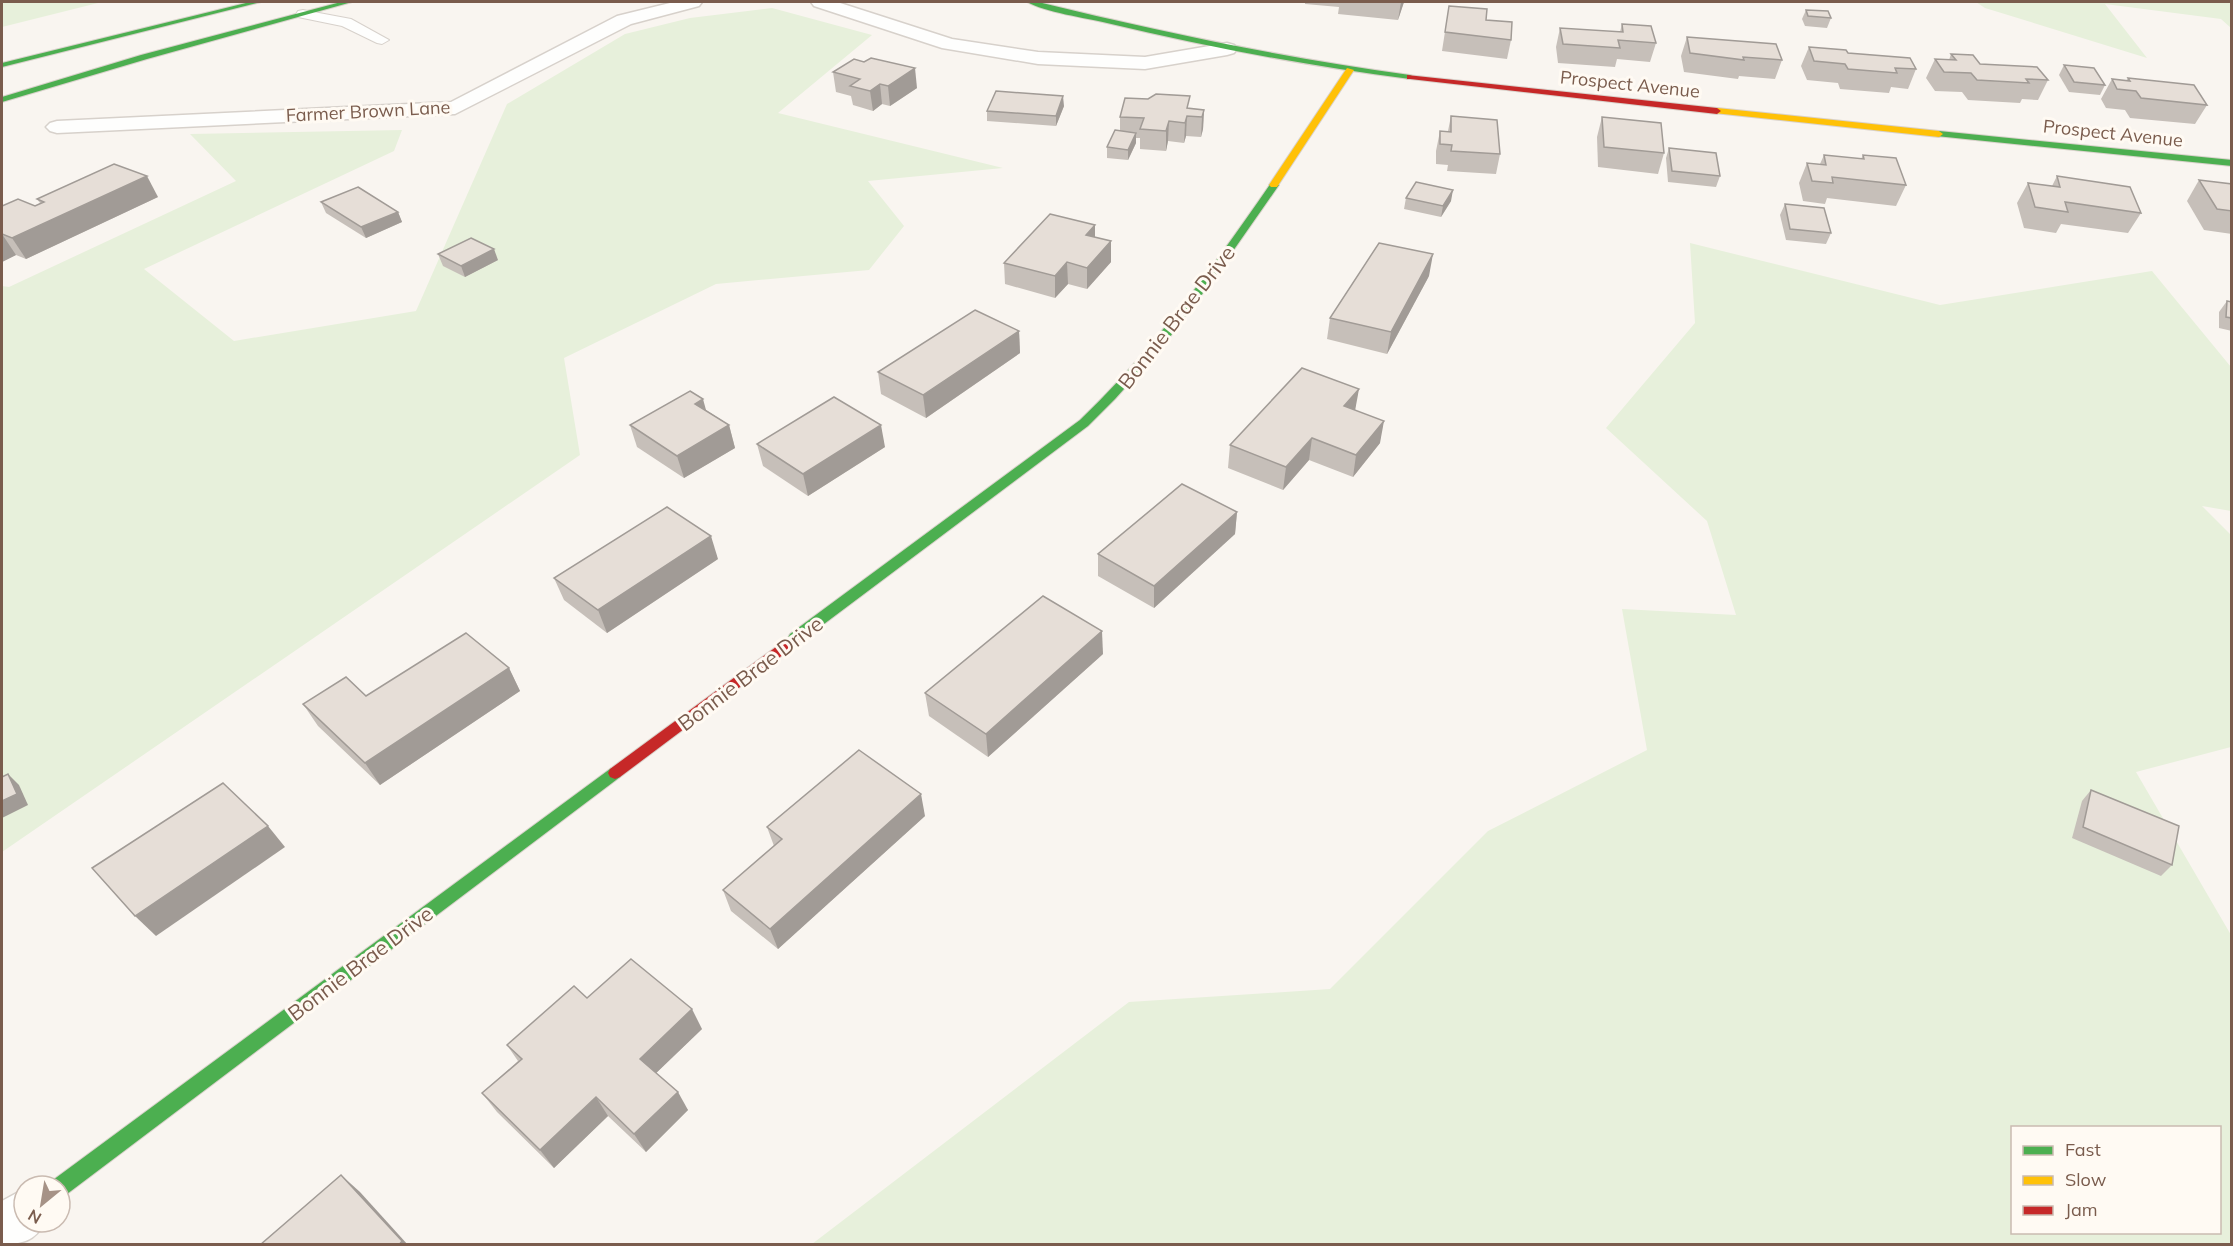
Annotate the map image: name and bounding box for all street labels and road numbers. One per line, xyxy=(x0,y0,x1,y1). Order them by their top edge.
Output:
street label: Prospect Avenue xyxy=(1559,65,1701,103)
street label: Farmer Brown Lane xyxy=(285,95,451,127)
street label: Prospect Avenue xyxy=(2042,114,2184,152)
street label: Bonnie Brae Drive xyxy=(1112,240,1240,394)
street label: Bonnie Brae Drive xyxy=(672,610,828,736)
street label: Bonnie Brae Drive xyxy=(282,900,438,1026)

